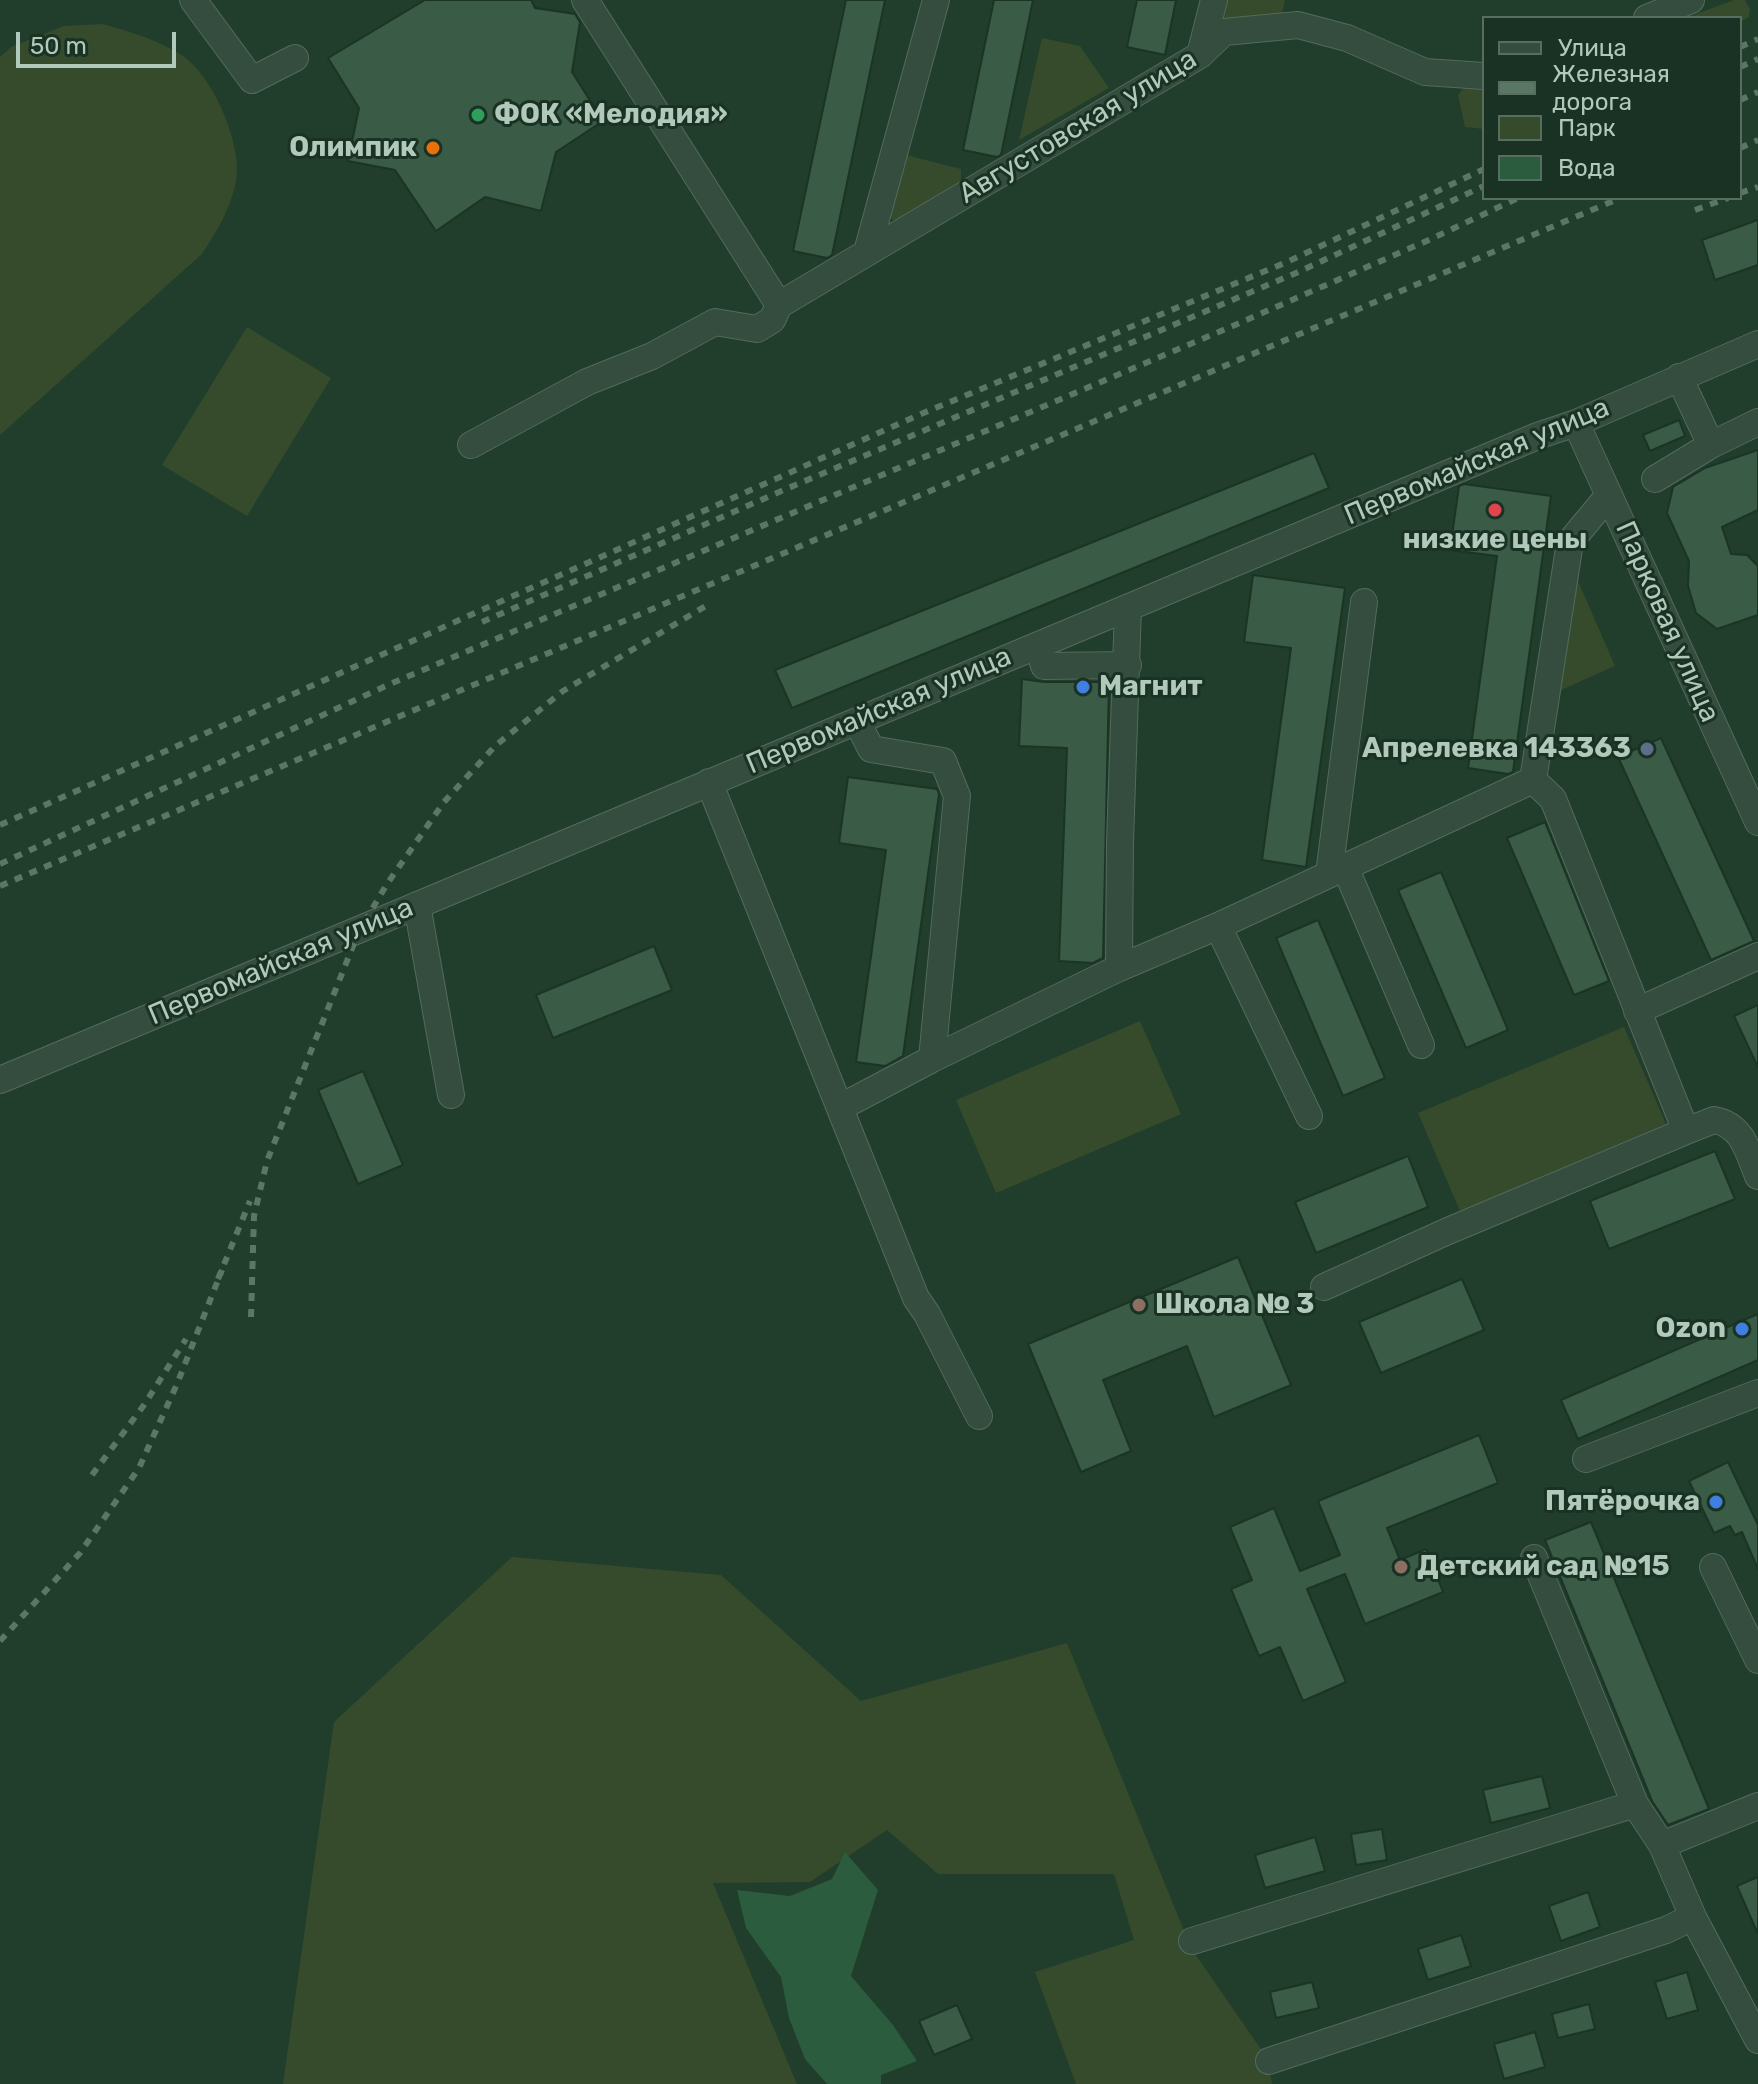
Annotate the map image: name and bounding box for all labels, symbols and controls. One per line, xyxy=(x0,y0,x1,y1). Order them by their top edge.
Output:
scale bar xyxy=(20,16,180,66)
legend xyxy=(1482,16,1742,200)
text: 50 m xyxy=(30,32,87,60)
text: Улица xyxy=(1558,34,1627,62)
street label: Августовская улица xyxy=(953,43,1203,211)
text: Железная дорога xyxy=(1552,60,1670,116)
place label: ФОК «Мелодия» xyxy=(494,98,728,132)
marker: ФОК «Мелодия» xyxy=(469,106,487,124)
text: Парк xyxy=(1558,114,1616,142)
place label: Олимпик xyxy=(289,131,417,165)
marker: Олимпик xyxy=(424,139,442,157)
text: Вода xyxy=(1558,154,1615,182)
street label: Первомайская улица xyxy=(1340,391,1614,533)
marker: низкие цены xyxy=(1486,501,1504,519)
street label: Парковая улица xyxy=(1608,516,1726,728)
place label: низкие цены xyxy=(1403,523,1587,557)
street label: Первомайская улица xyxy=(742,640,1016,782)
place label: Магнит xyxy=(1099,670,1203,704)
marker: Магнит xyxy=(1074,678,1092,696)
place label: Апрелевка 143363 xyxy=(1362,732,1631,766)
marker: Апрелевка 143363 xyxy=(1638,740,1656,758)
street label: Первомайская улица xyxy=(144,891,418,1033)
place label: Школа № 3 xyxy=(1155,1288,1315,1322)
marker: Школа № 3 xyxy=(1130,1296,1148,1314)
place label: Ozon xyxy=(1656,1312,1726,1346)
marker: Ozon xyxy=(1733,1320,1751,1338)
place label: Пятёрочка xyxy=(1545,1485,1700,1519)
marker: Пятёрочка xyxy=(1707,1493,1725,1511)
place label: Детский сад №15 xyxy=(1417,1550,1670,1584)
marker: Детский сад №15 xyxy=(1392,1558,1410,1576)

